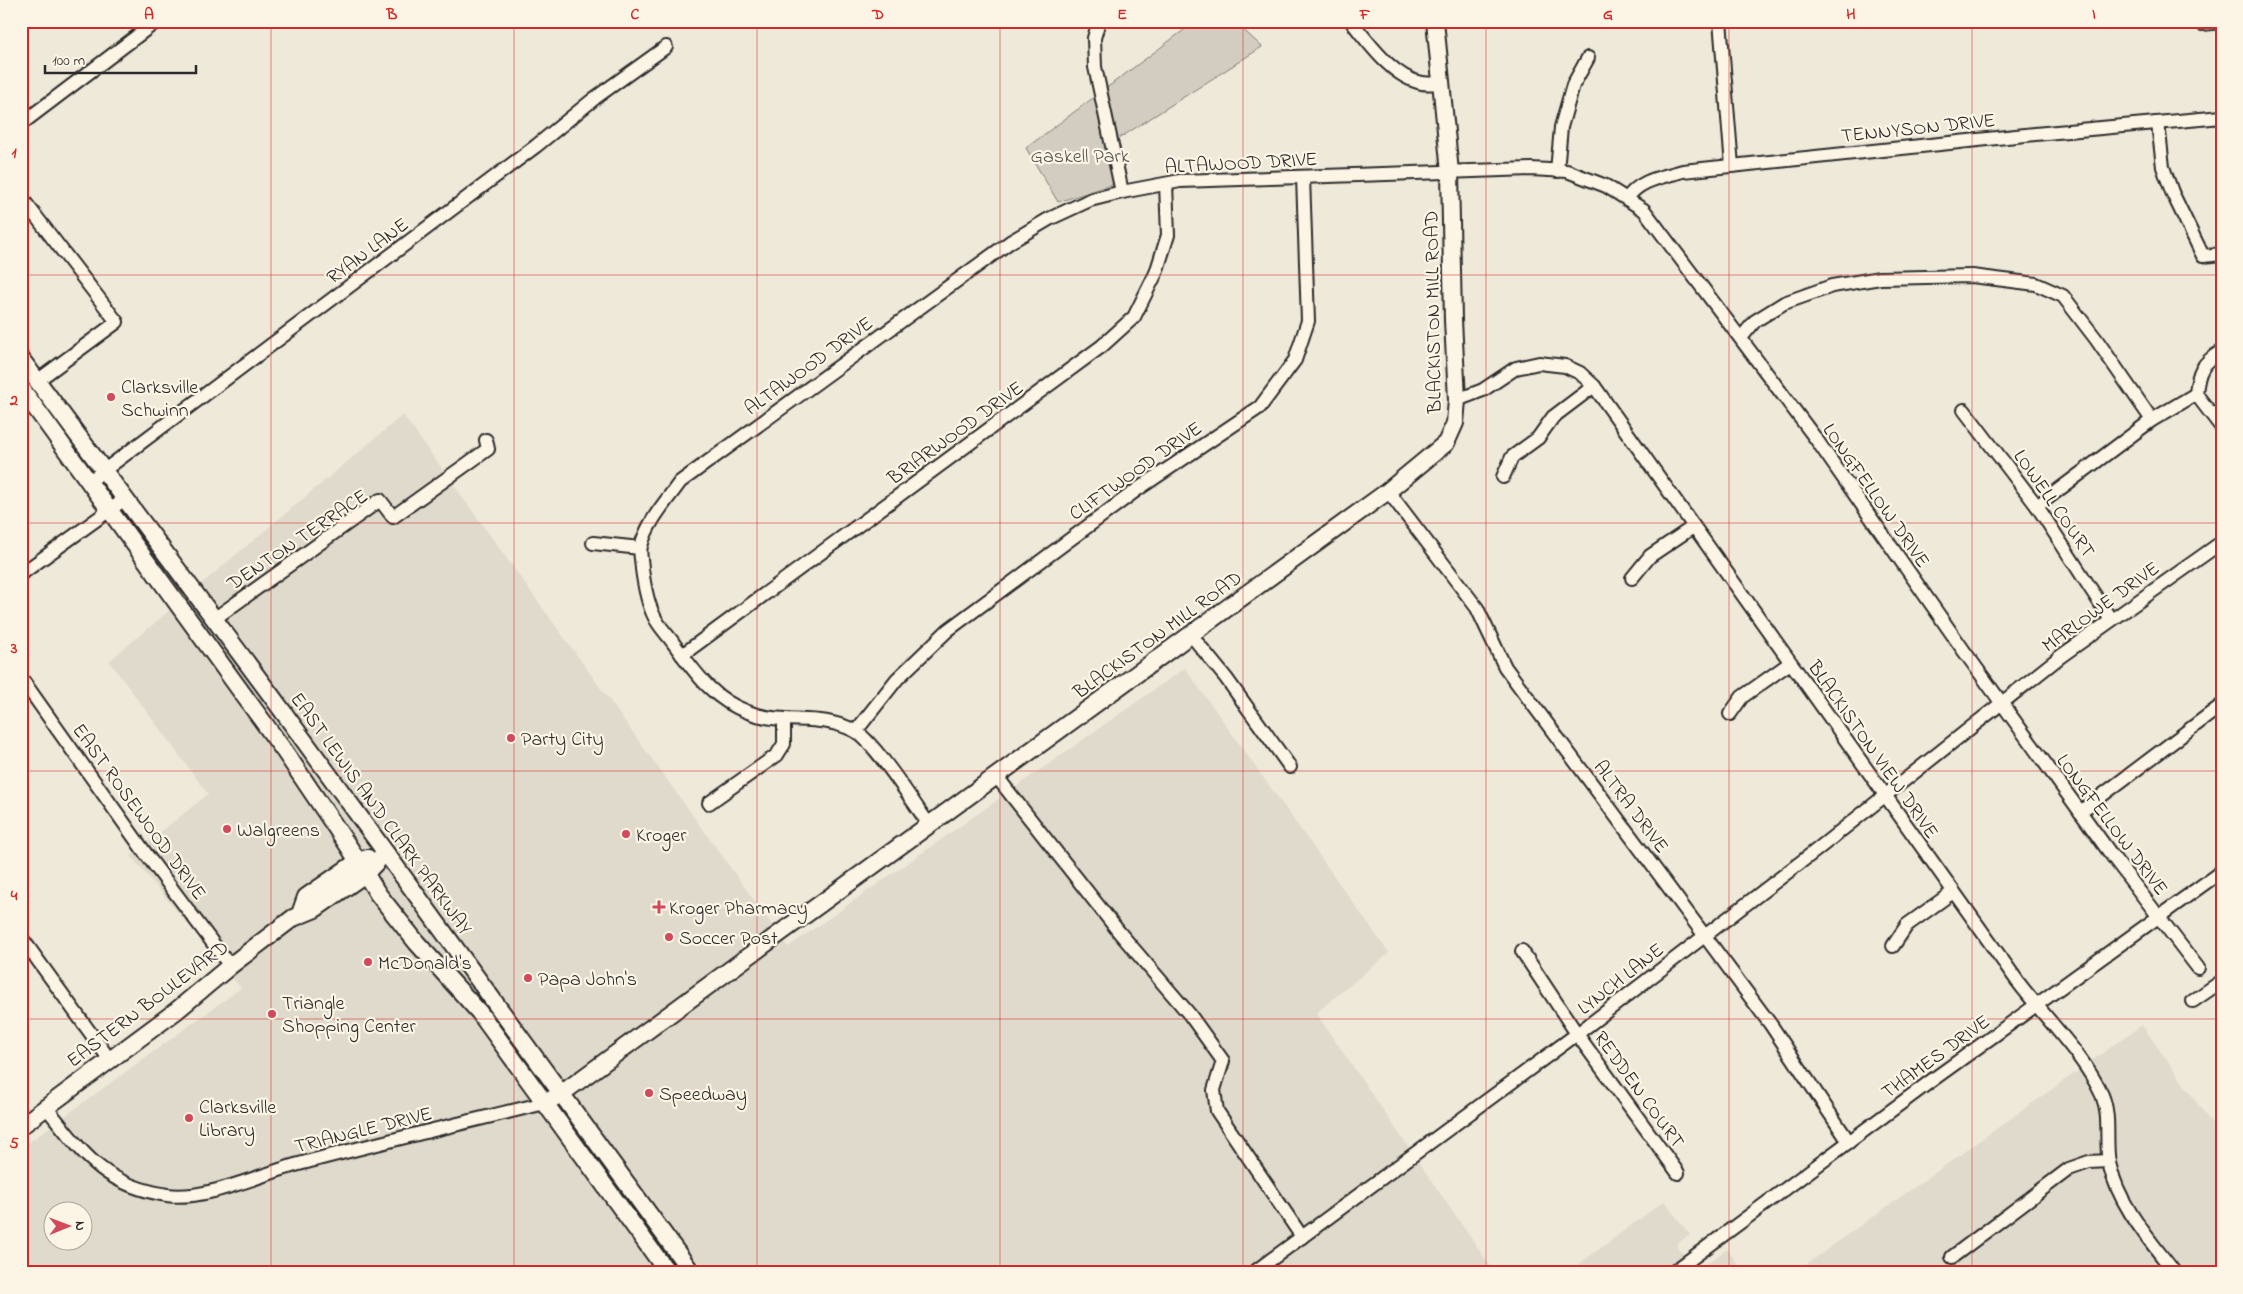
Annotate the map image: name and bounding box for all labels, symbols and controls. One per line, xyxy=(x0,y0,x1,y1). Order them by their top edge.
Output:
text: A xyxy=(144,3,154,27)
text: B xyxy=(386,3,398,27)
text: C xyxy=(631,3,640,27)
text: D xyxy=(871,3,884,27)
text: E xyxy=(1117,3,1127,27)
text: F xyxy=(1359,3,1371,27)
text: G xyxy=(1603,3,1613,27)
text: H xyxy=(1846,3,1856,27)
text: I xyxy=(2092,3,2096,27)
scale bar xyxy=(45,42,196,74)
text: 100 m xyxy=(52,50,85,72)
street label: TENNYSON DRIVE xyxy=(1840,107,1997,152)
text: 1 xyxy=(11,141,17,165)
park label: Gaskell Park xyxy=(1030,143,1130,172)
street label: ALTAWOOD DRIVE xyxy=(1164,146,1318,183)
street label: BLACKISTON MILL ROAD xyxy=(1418,210,1451,414)
street label: RYAN LANE xyxy=(321,211,416,293)
street label: ALTAWOOD DRIVE xyxy=(739,310,880,424)
place label: Clarksville Schwinn xyxy=(121,374,198,426)
street label: BRIARWOOD DRIVE xyxy=(882,375,1031,494)
text: 2 xyxy=(9,389,18,413)
marker: Clarksville Schwinn xyxy=(105,391,117,403)
street label: CLIFTWOOD DRIVE xyxy=(1064,415,1209,529)
street label: LONGFELLOW DRIVE xyxy=(1814,418,1936,575)
street label: LOWELL COURT xyxy=(2005,444,2101,565)
street label: DENTON TERRACE xyxy=(221,483,375,600)
street label: MARLOWE DRIVE xyxy=(2037,555,2166,661)
street label: BLACKISTON MILL ROAD xyxy=(1067,565,1249,708)
text: 3 xyxy=(10,637,18,661)
street label: BLACKISTON VIEW DRIVE xyxy=(1799,654,1945,846)
street label: EAST LEWIS AND CLARK PARKWAY xyxy=(282,687,478,942)
street label: EAST ROSEWOOD DRIVE xyxy=(64,718,212,907)
place label: Party City xyxy=(521,726,604,755)
marker: Party City xyxy=(505,732,517,744)
street label: LONGFELLOW DRIVE xyxy=(2048,749,2174,902)
street label: ALTRA DRIVE xyxy=(1585,755,1675,860)
place label: Walgreens xyxy=(237,817,320,847)
place label: Kroger xyxy=(636,822,687,852)
marker: Walgreens xyxy=(221,823,233,835)
marker: Kroger xyxy=(620,828,632,840)
text: 4 xyxy=(10,884,18,908)
place label: Kroger Pharmacy xyxy=(669,895,808,925)
marker: Kroger Pharmacy xyxy=(653,901,665,913)
place label: Soccer Post xyxy=(679,925,778,954)
marker: Soccer Post xyxy=(663,931,675,943)
street label: EASTERN BOULEVARD xyxy=(61,934,236,1076)
street label: LYNCH LANE xyxy=(1572,937,1671,1023)
place label: McDonald's xyxy=(378,950,472,979)
marker: McDonald's xyxy=(362,956,374,968)
place label: Papa John's xyxy=(538,966,637,995)
marker: Papa John's xyxy=(522,972,534,984)
place label: Triangle Shopping Center xyxy=(282,990,416,1043)
marker: Triangle Shopping Center xyxy=(266,1008,278,1020)
street label: THAMES DRIVE xyxy=(1876,1009,1997,1107)
street label: REDDEN COURT xyxy=(1585,1026,1691,1155)
place label: Speedway xyxy=(659,1081,747,1110)
marker: Speedway xyxy=(643,1087,655,1099)
place label: Clarksville Library xyxy=(199,1094,276,1146)
street label: TRIANGLE DRIVE xyxy=(292,1100,435,1163)
marker: Clarksville Library xyxy=(183,1112,195,1124)
text: 5 xyxy=(9,1132,19,1156)
north arrow xyxy=(42,1202,92,1252)
text: N xyxy=(69,1221,90,1231)

